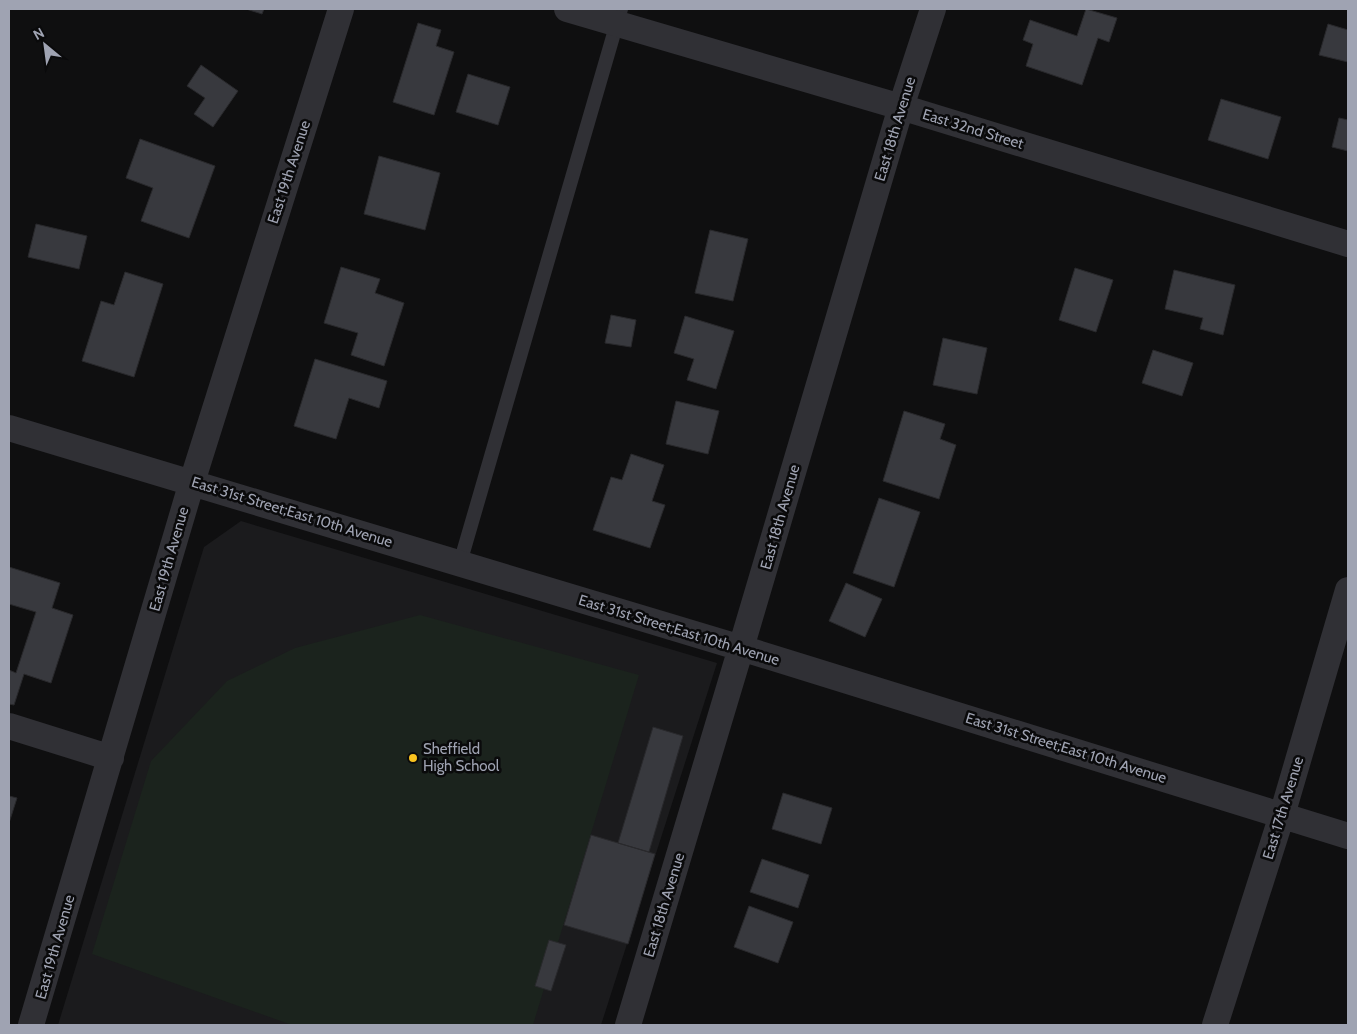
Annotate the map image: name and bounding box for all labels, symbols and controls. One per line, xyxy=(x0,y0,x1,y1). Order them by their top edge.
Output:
north arrow xyxy=(20,20,70,70)
text: N xyxy=(30,23,47,44)
street label: East 18th Avenue xyxy=(871,74,920,183)
street label: East 32nd Street xyxy=(920,105,1026,153)
street label: East 19th Avenue xyxy=(264,118,314,226)
street label: East 18th Avenue xyxy=(756,462,804,572)
street label: East 31st Street;East 10th Avenue xyxy=(189,473,395,551)
street label: East 19th Avenue xyxy=(146,504,193,613)
street label: East 31st Street;East 10th Avenue xyxy=(576,591,782,669)
street label: East 31st Street;East 10th Avenue xyxy=(963,709,1169,787)
place label: Sheffield High School xyxy=(423,740,500,775)
marker: Sheffield High School xyxy=(407,752,419,764)
street label: East 17th Avenue xyxy=(1259,754,1307,862)
street label: East 18th Avenue xyxy=(640,850,689,959)
street label: East 19th Avenue xyxy=(32,892,79,1001)

